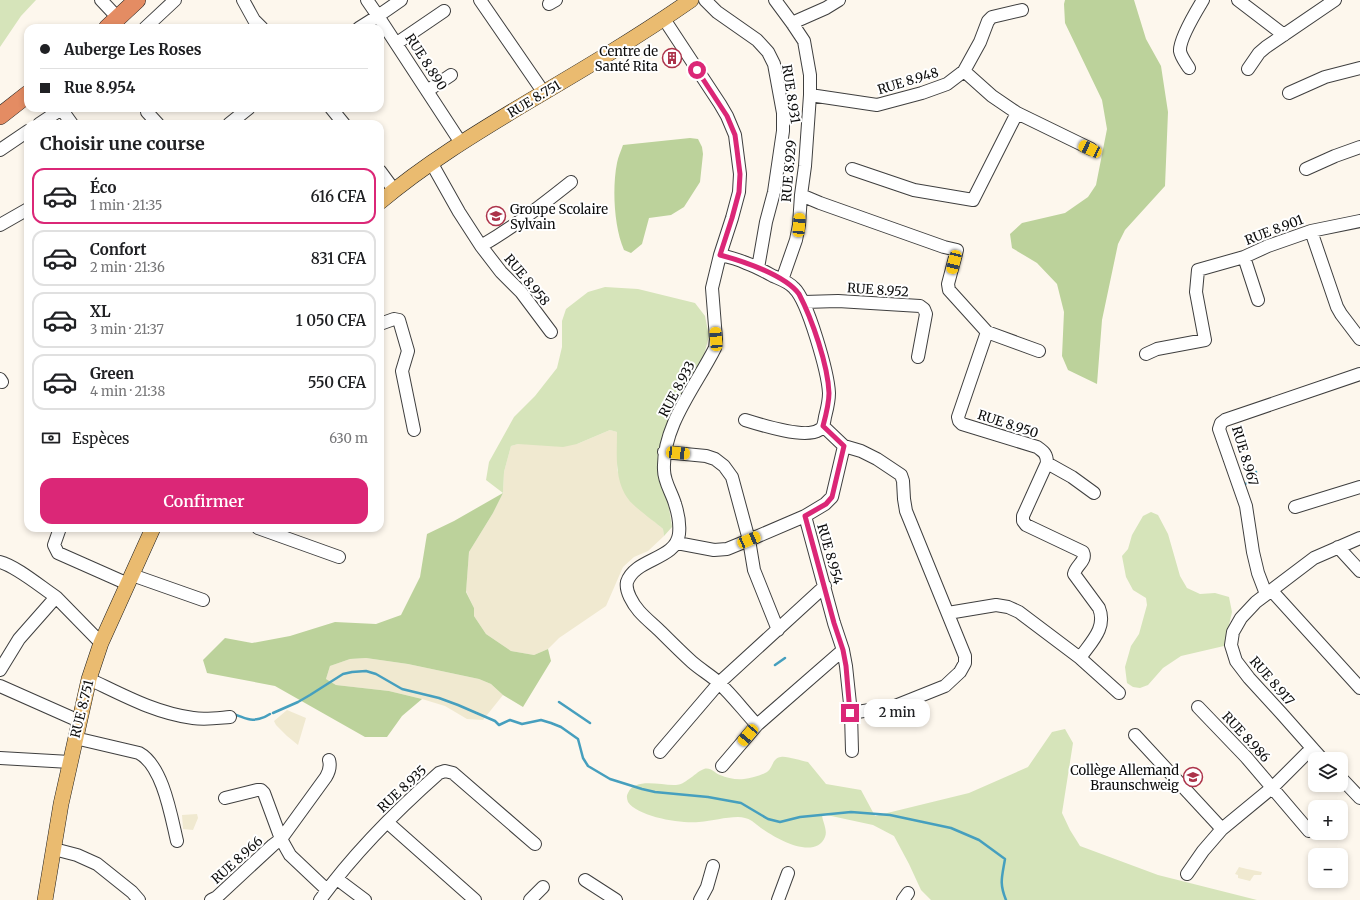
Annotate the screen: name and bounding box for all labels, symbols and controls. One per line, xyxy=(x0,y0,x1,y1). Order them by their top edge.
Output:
street label: RUE 8.890 xyxy=(401,30,451,94)
text: Auberge Les Roses xyxy=(64,40,202,59)
place label: Centre de Santé Rita xyxy=(595,43,658,75)
building icon: Centre de Santé Rita xyxy=(661,47,683,69)
route start xyxy=(688,61,706,79)
street label: RUE 8.931 xyxy=(778,63,804,125)
street label: RUE 8.948 xyxy=(875,64,941,98)
street label: RUE 8.751 xyxy=(504,76,564,122)
text: Rue 8.954 xyxy=(64,78,135,97)
text: Choisir une course xyxy=(40,132,205,155)
car xyxy=(1077,138,1103,160)
street label: RUE 8.929 xyxy=(778,139,800,203)
icon: car xyxy=(42,178,78,214)
text: Éco xyxy=(90,178,116,197)
text: 616 CFA xyxy=(310,187,366,206)
text: 1 min · 21:35 xyxy=(90,197,162,214)
place label: Groupe Scolaire Sylvain xyxy=(510,201,608,233)
school or university icon: Groupe Scolaire Sylvain xyxy=(485,205,507,227)
street label: RUE 8.901 xyxy=(1242,211,1306,249)
car xyxy=(792,213,806,237)
icon: car xyxy=(42,240,78,276)
text: Confort xyxy=(90,240,147,259)
text: 831 CFA xyxy=(311,249,366,268)
car xyxy=(945,249,963,275)
street label: RUE 8.958 xyxy=(500,251,554,309)
text: 2 min · 21:36 xyxy=(90,259,165,276)
street label: RUE 8.952 xyxy=(847,279,910,301)
icon: car xyxy=(42,302,78,338)
text: XL xyxy=(90,302,111,321)
text: 1 050 CFA xyxy=(296,311,366,330)
text: 3 min · 21:37 xyxy=(90,321,164,338)
car xyxy=(709,327,723,351)
street label: RUE 8.933 xyxy=(655,358,699,420)
icon: car xyxy=(42,364,78,400)
text: Green xyxy=(90,364,134,383)
text: 550 CFA xyxy=(308,373,366,392)
text: 4 min · 21:38 xyxy=(90,383,165,400)
street label: RUE 8.950 xyxy=(975,406,1041,442)
street label: RUE 8.967 xyxy=(1228,424,1262,489)
icon: cash xyxy=(40,427,62,449)
text: Espèces xyxy=(72,429,129,448)
text: 630 m xyxy=(329,430,368,447)
car xyxy=(665,446,691,460)
button: Confirmer xyxy=(40,478,368,524)
street label: RUE 8.954 xyxy=(813,522,847,586)
car xyxy=(736,530,762,550)
street label: RUE 8.917 xyxy=(1246,653,1298,709)
street label: RUE 8.751 xyxy=(67,678,97,740)
callout: 2 min xyxy=(864,699,930,727)
route end xyxy=(841,704,859,722)
text: 2 min xyxy=(879,704,915,721)
street label: RUE 8.986 xyxy=(1218,708,1274,766)
car xyxy=(736,722,760,748)
map controls xyxy=(1308,752,1348,888)
button: layers xyxy=(1308,752,1348,792)
street label: RUE 8.935 xyxy=(374,762,430,816)
place label: Collège Allemand Braunschweig xyxy=(1070,762,1179,794)
school or university icon: Collège Allemand Braunschweig xyxy=(1182,766,1204,788)
button: + xyxy=(1308,800,1348,840)
street label: RUE 8.966 xyxy=(208,832,266,887)
button: − xyxy=(1308,848,1348,888)

